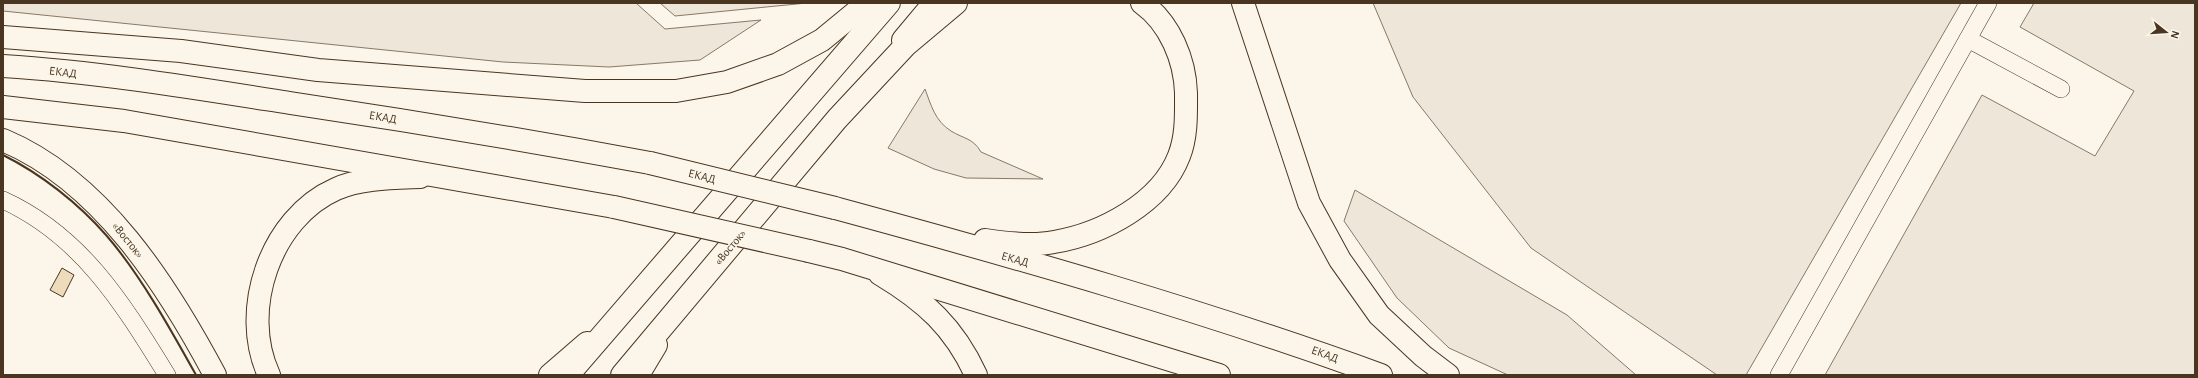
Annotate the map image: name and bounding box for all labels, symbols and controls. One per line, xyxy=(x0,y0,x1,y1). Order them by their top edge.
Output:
north arrow xyxy=(2146,12,2186,52)
text: N xyxy=(2169,30,2181,40)
street label: ЕКАД xyxy=(48,64,78,80)
street label: ЕКАД xyxy=(368,109,398,125)
street label: ЕКАД xyxy=(687,167,717,185)
street label: «Восток» xyxy=(110,220,146,260)
street label: «Восток» xyxy=(712,227,748,267)
street label: ЕКАД xyxy=(1000,249,1030,269)
street label: ЕКАД xyxy=(1310,344,1340,365)

